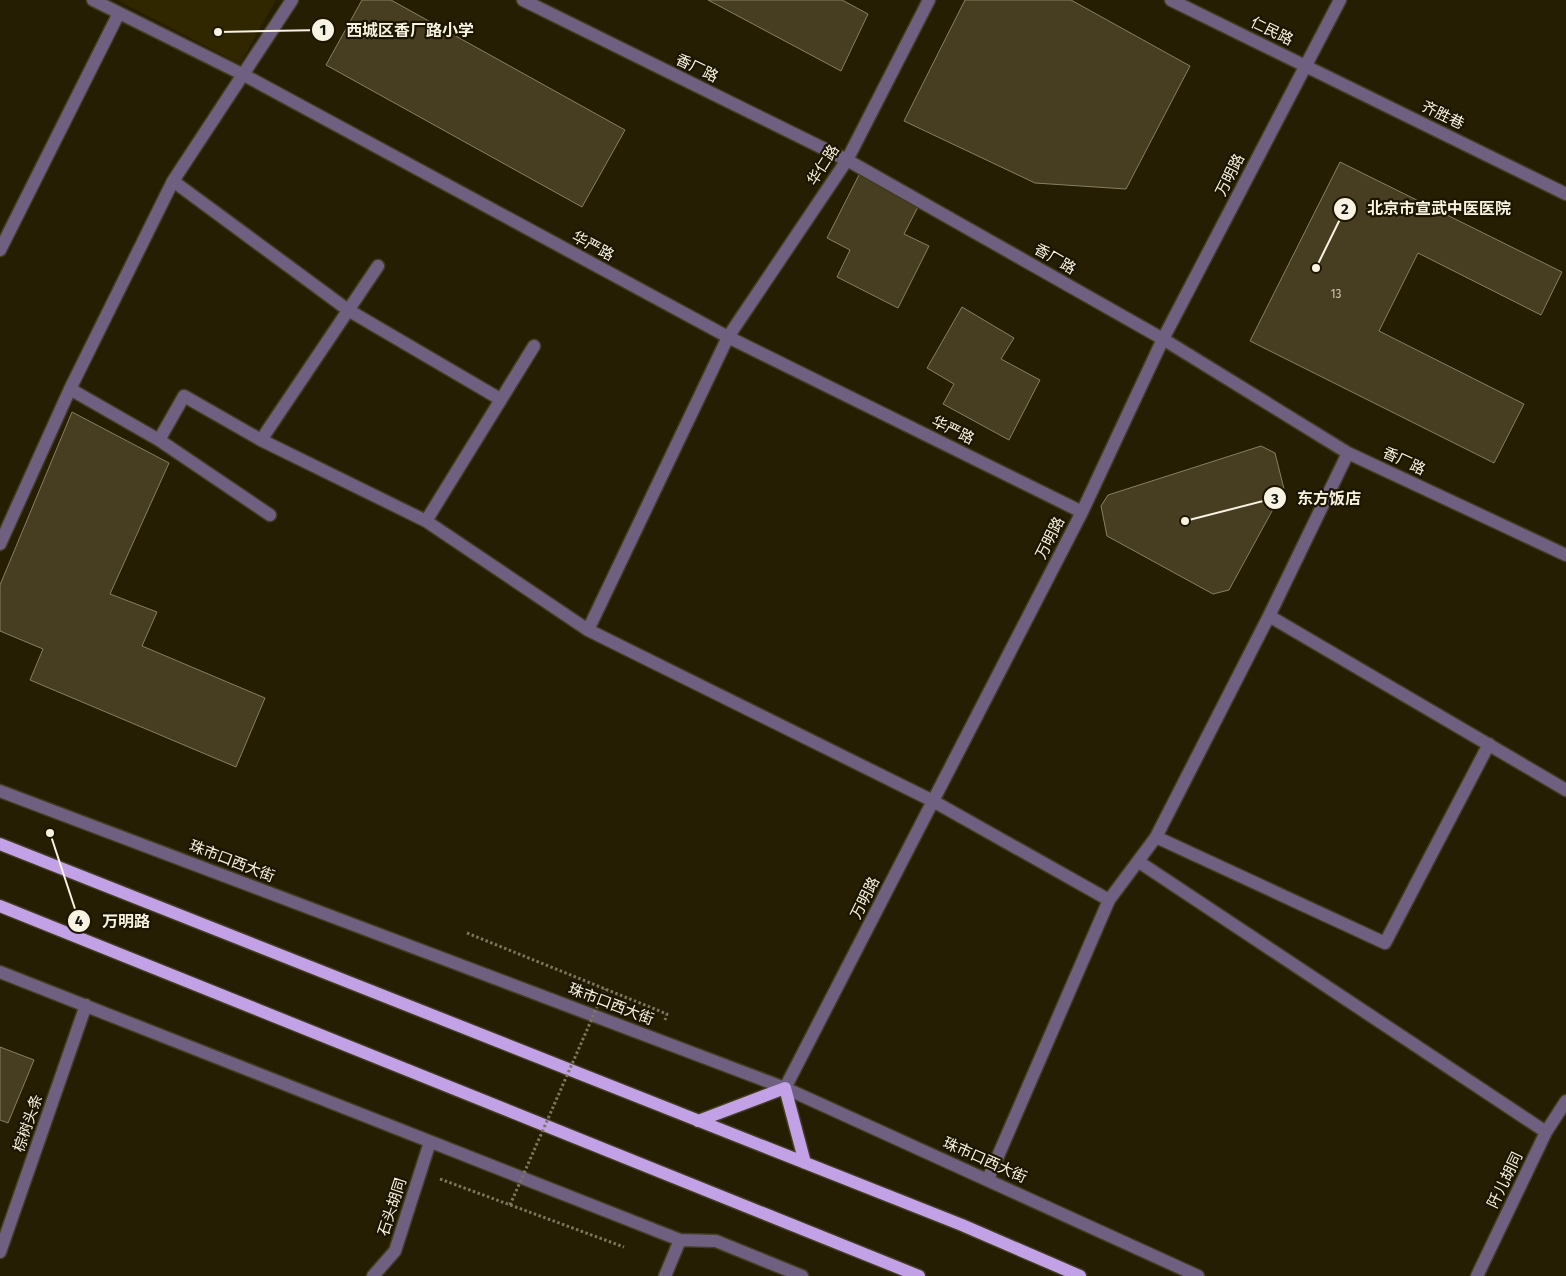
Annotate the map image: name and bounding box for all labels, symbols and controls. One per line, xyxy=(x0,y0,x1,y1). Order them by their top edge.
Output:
street label: 仁民路 xyxy=(1248,13,1296,49)
callout: 西城区香厂路小学 xyxy=(311,15,484,46)
text: 1 xyxy=(320,21,326,39)
text: 西城区香厂路小学 xyxy=(346,21,474,40)
street label: 香厂路 xyxy=(673,50,721,86)
street label: 齐胜巷 xyxy=(1419,97,1467,133)
street label: 华仁路 xyxy=(803,141,843,189)
street label: 万明路 xyxy=(1212,151,1248,199)
callout: 北京市宣武中医医院 xyxy=(1332,193,1521,224)
text: 北京市宣武中医医院 xyxy=(1367,199,1511,218)
text: 2 xyxy=(1341,200,1349,218)
street label: 华严路 xyxy=(569,227,617,265)
street label: 香厂路 xyxy=(1031,240,1079,278)
house number: 13 xyxy=(1330,287,1342,301)
street label: 华严路 xyxy=(929,412,977,448)
street label: 香厂路 xyxy=(1380,443,1428,479)
callout: 东方饭店 xyxy=(1262,483,1371,514)
text: 东方饭店 xyxy=(1297,489,1361,508)
text: 3 xyxy=(1270,490,1279,508)
street label: 万明路 xyxy=(1032,514,1068,562)
street label: 珠市口西大街 xyxy=(187,836,277,886)
street label: 万明路 xyxy=(847,874,883,922)
callout: 万明路 xyxy=(67,906,160,937)
text: 4 xyxy=(75,912,84,930)
text: 万明路 xyxy=(102,912,150,931)
street label: 珠市口西大街 xyxy=(566,979,656,1029)
street label: 棕树头条 xyxy=(10,1092,46,1154)
street label: 珠市口西大街 xyxy=(940,1133,1030,1187)
street label: 阡儿胡同 xyxy=(1484,1149,1526,1211)
street label: 石头胡同 xyxy=(374,1176,410,1238)

